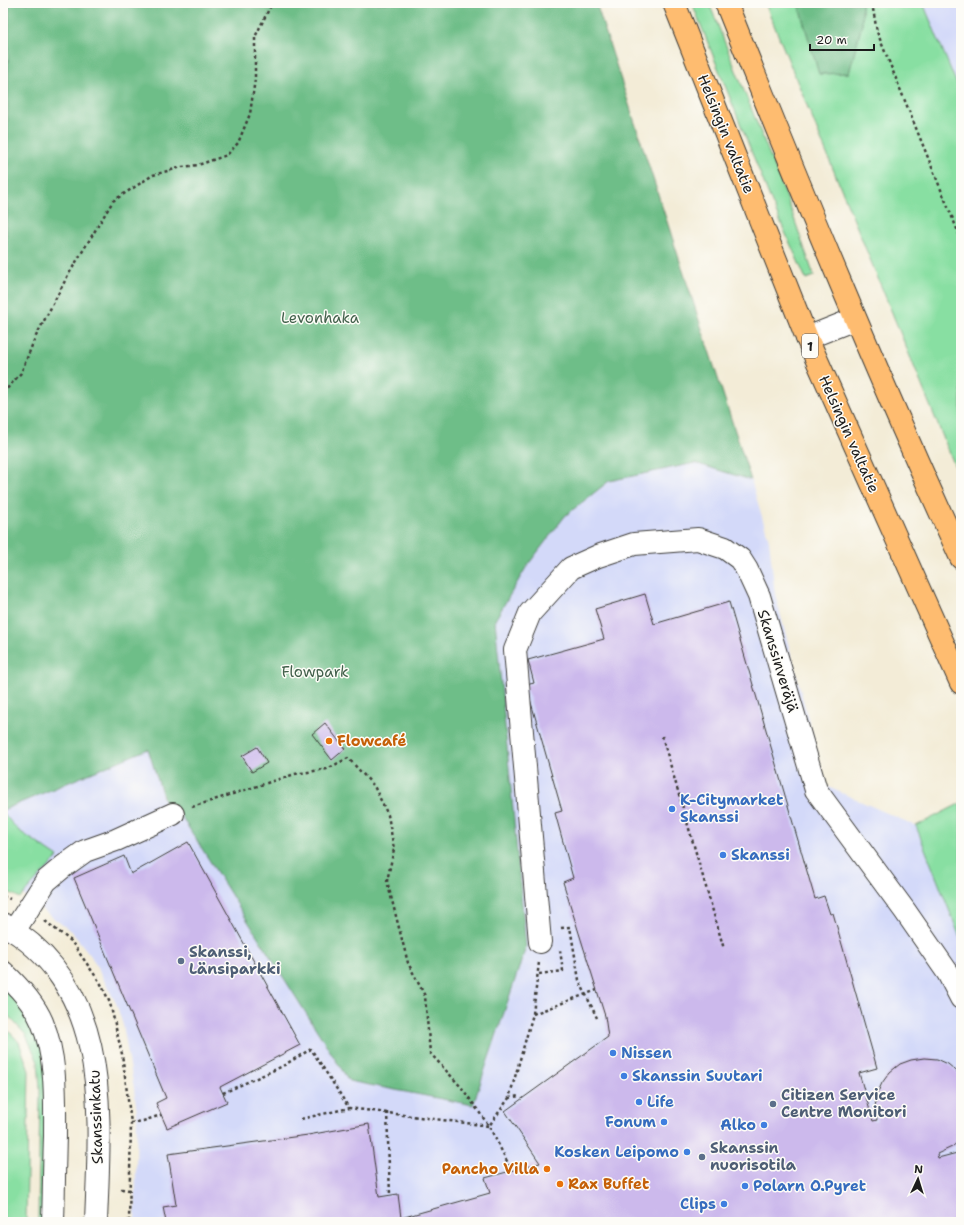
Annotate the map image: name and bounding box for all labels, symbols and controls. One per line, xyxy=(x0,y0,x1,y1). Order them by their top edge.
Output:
scale bar xyxy=(810,26,874,52)
text: 20 m xyxy=(816,32,847,48)
street label: Helsingin valtatie xyxy=(693,71,759,197)
park label: Levonhaka xyxy=(281,308,360,328)
road number: 1 xyxy=(802,334,818,358)
street label: Helsingin valtatie xyxy=(814,372,884,496)
street label: Skanssinveräjä xyxy=(753,607,803,716)
park label: Flowpark xyxy=(281,662,349,682)
place label: Flowcafé xyxy=(337,731,407,751)
marker: Flowcafé xyxy=(324,736,334,746)
place label: K-Citymarket Skanssi xyxy=(680,790,783,827)
marker: K-Citymarket Skanssi xyxy=(667,804,677,814)
place label: Skanssi xyxy=(731,845,790,865)
marker: Skanssi xyxy=(718,850,728,860)
place label: Skanssi, Länsiparkki xyxy=(189,942,280,979)
marker: Skanssi, Länsiparkki xyxy=(176,956,186,966)
place label: Nissen xyxy=(621,1043,672,1063)
marker: Nissen xyxy=(608,1048,618,1058)
place label: Skanssin Suutari xyxy=(632,1066,763,1086)
street label: Skanssinkatu xyxy=(84,1069,108,1165)
marker: Skanssin Suutari xyxy=(619,1071,629,1081)
place label: Citizen Service Centre Monitori xyxy=(781,1085,907,1122)
place label: Life xyxy=(647,1092,674,1112)
marker: Life xyxy=(634,1097,644,1107)
marker: Citizen Service Centre Monitori xyxy=(768,1099,778,1109)
place label: Fonum xyxy=(605,1112,656,1132)
place label: Alko xyxy=(720,1115,756,1135)
marker: Fonum xyxy=(659,1117,669,1127)
marker: Alko xyxy=(759,1120,769,1130)
place label: Skanssin nuorisotila xyxy=(710,1138,797,1175)
place label: Kosken Leipomo xyxy=(554,1142,679,1162)
marker: Kosken Leipomo xyxy=(682,1147,692,1157)
marker: Skanssin nuorisotila xyxy=(697,1152,707,1162)
place label: Pancho Villa xyxy=(442,1159,540,1179)
north arrow xyxy=(898,1159,938,1199)
text: N xyxy=(914,1162,924,1177)
marker: Pancho Villa xyxy=(542,1164,552,1174)
place label: Rax Buffet xyxy=(568,1174,649,1194)
place label: Polarn O.Pyret xyxy=(753,1176,866,1196)
marker: Rax Buffet xyxy=(555,1179,565,1189)
marker: Polarn O.Pyret xyxy=(740,1181,750,1191)
place label: Clips xyxy=(680,1194,716,1214)
marker: Clips xyxy=(719,1199,729,1209)

